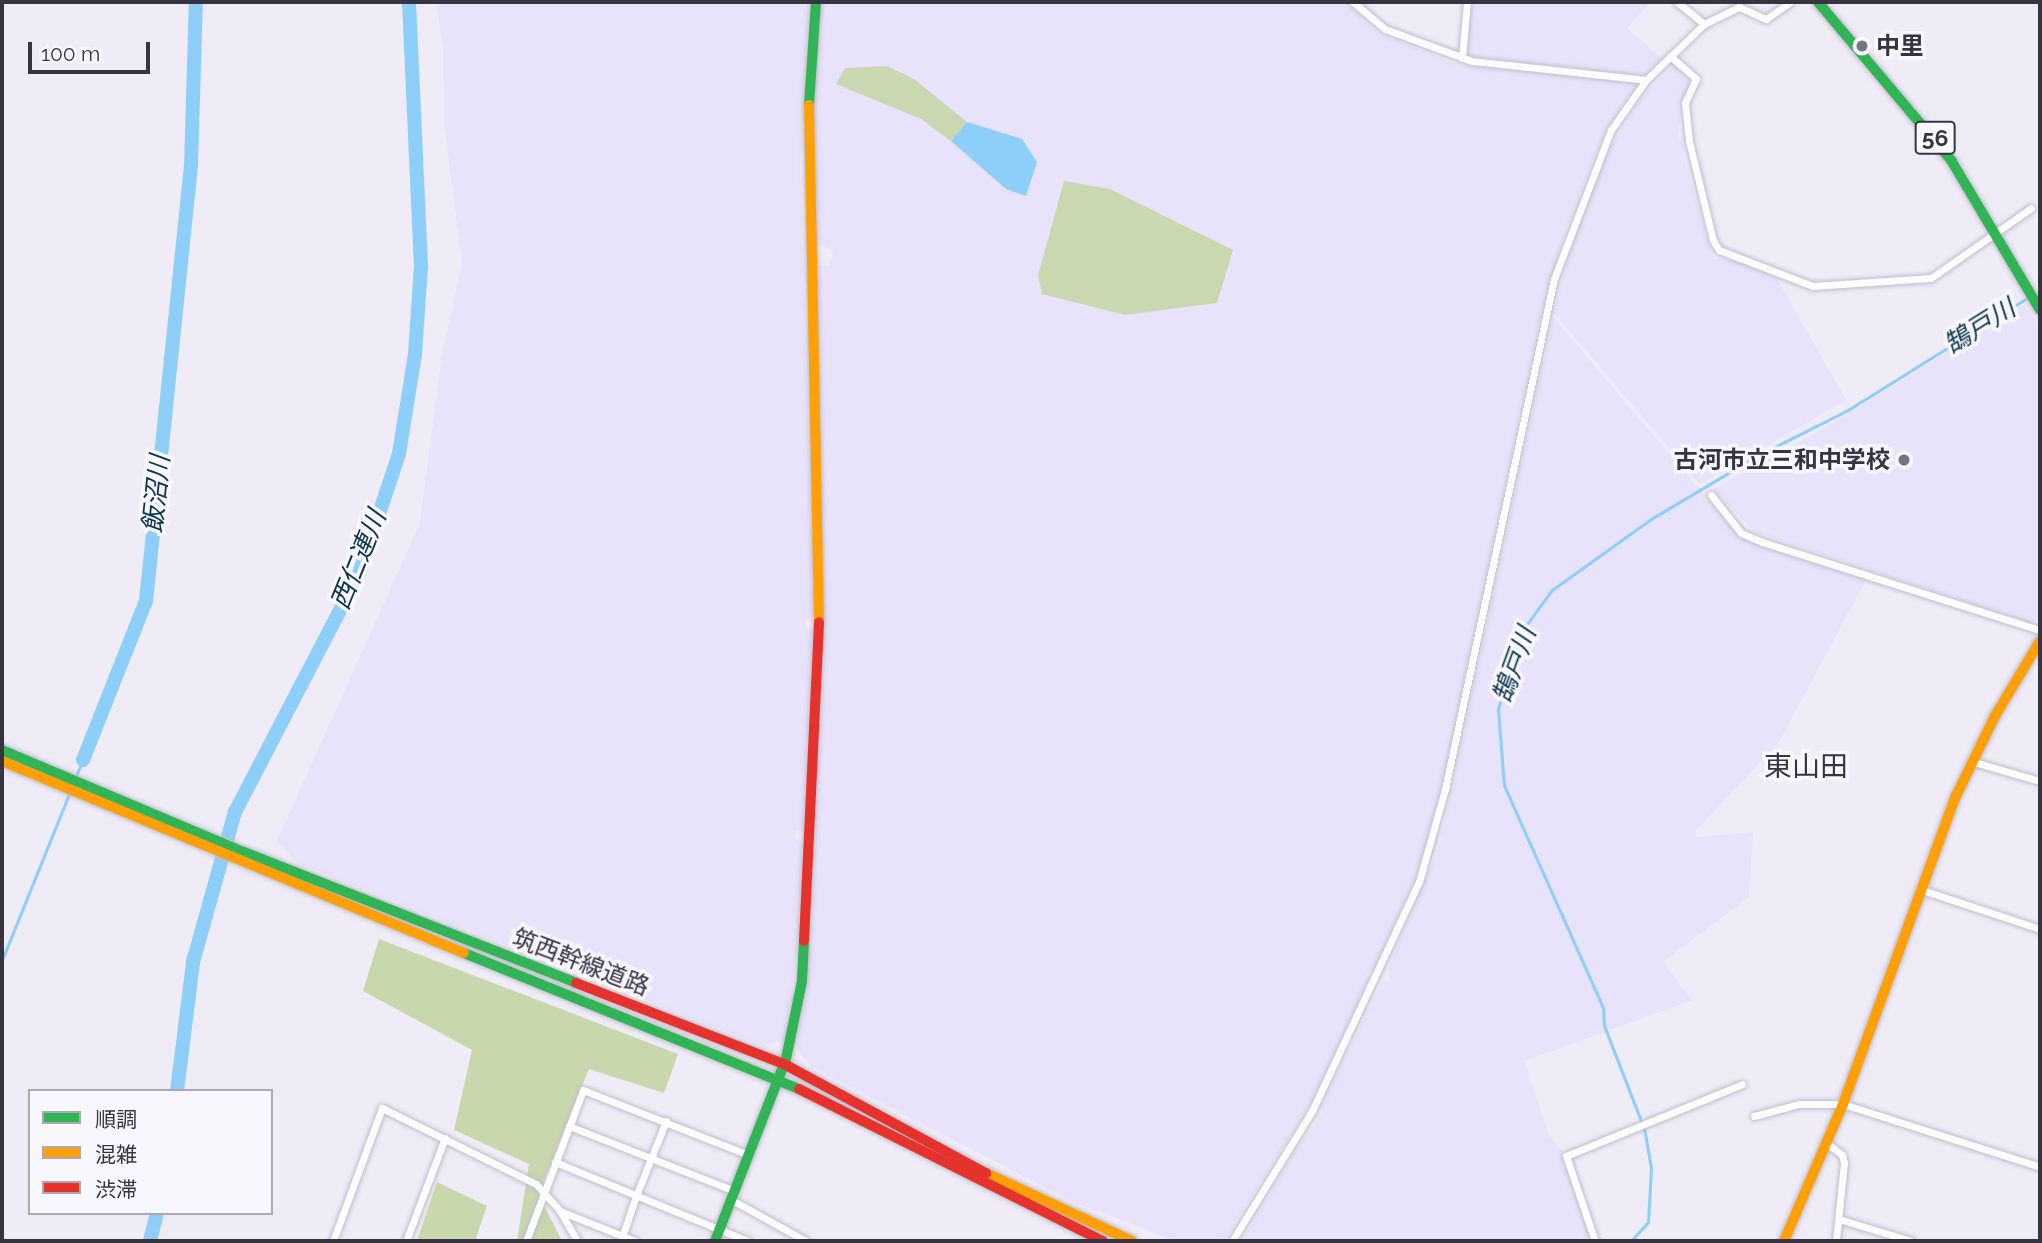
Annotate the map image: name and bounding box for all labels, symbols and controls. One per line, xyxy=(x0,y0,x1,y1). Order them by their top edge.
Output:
scale bar xyxy=(32,28,154,72)
place label: 中里 xyxy=(1876,32,1924,60)
marker: 中里 xyxy=(1854,38,1870,54)
text: 100 m xyxy=(41,41,100,66)
road number: 56 xyxy=(1914,119,1956,158)
water label: 鵠戸川 xyxy=(1939,293,2021,361)
place label: 古河市立三和中学校 xyxy=(1674,446,1890,474)
marker: 古河市立三和中学校 xyxy=(1896,452,1912,468)
water label: 飯沼川 xyxy=(137,454,177,534)
water label: 西仁連川 xyxy=(325,506,393,614)
water label: 鵠戸川 xyxy=(1487,623,1543,707)
district label: 東山田 xyxy=(1764,750,1848,784)
street label: 筑西幹線道路 xyxy=(509,923,653,1001)
legend xyxy=(28,1089,273,1215)
text: 順調 xyxy=(95,1107,137,1132)
text: 混雑 xyxy=(95,1142,137,1167)
text: 渋滞 xyxy=(95,1177,137,1202)

